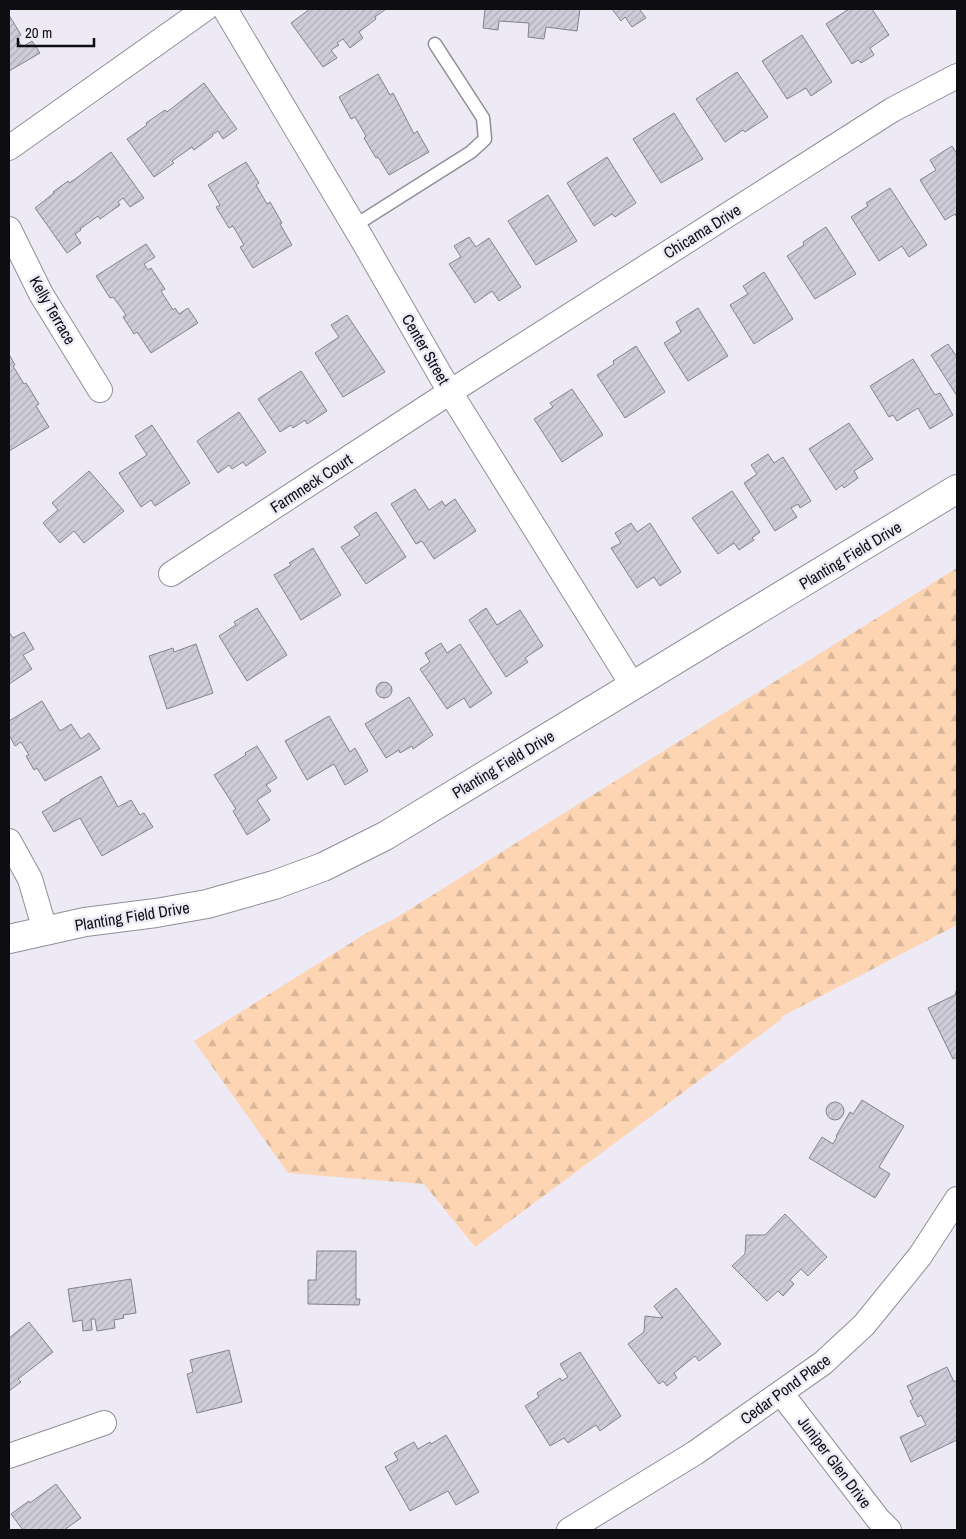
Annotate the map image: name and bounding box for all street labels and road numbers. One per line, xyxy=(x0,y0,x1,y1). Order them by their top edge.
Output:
street label: Chicama Drive xyxy=(659,198,745,264)
street label: Kelly Terrace xyxy=(25,272,81,348)
street label: Center Street xyxy=(397,310,455,389)
street label: Farmneck Court xyxy=(266,448,356,518)
street label: Planting Field Drive xyxy=(795,516,905,594)
street label: Planting Field Drive xyxy=(448,725,558,803)
street label: Planting Field Drive xyxy=(73,896,191,936)
street label: Cedar Pond Place xyxy=(735,1349,835,1429)
street label: Juniper Glen Drive xyxy=(793,1411,877,1513)

